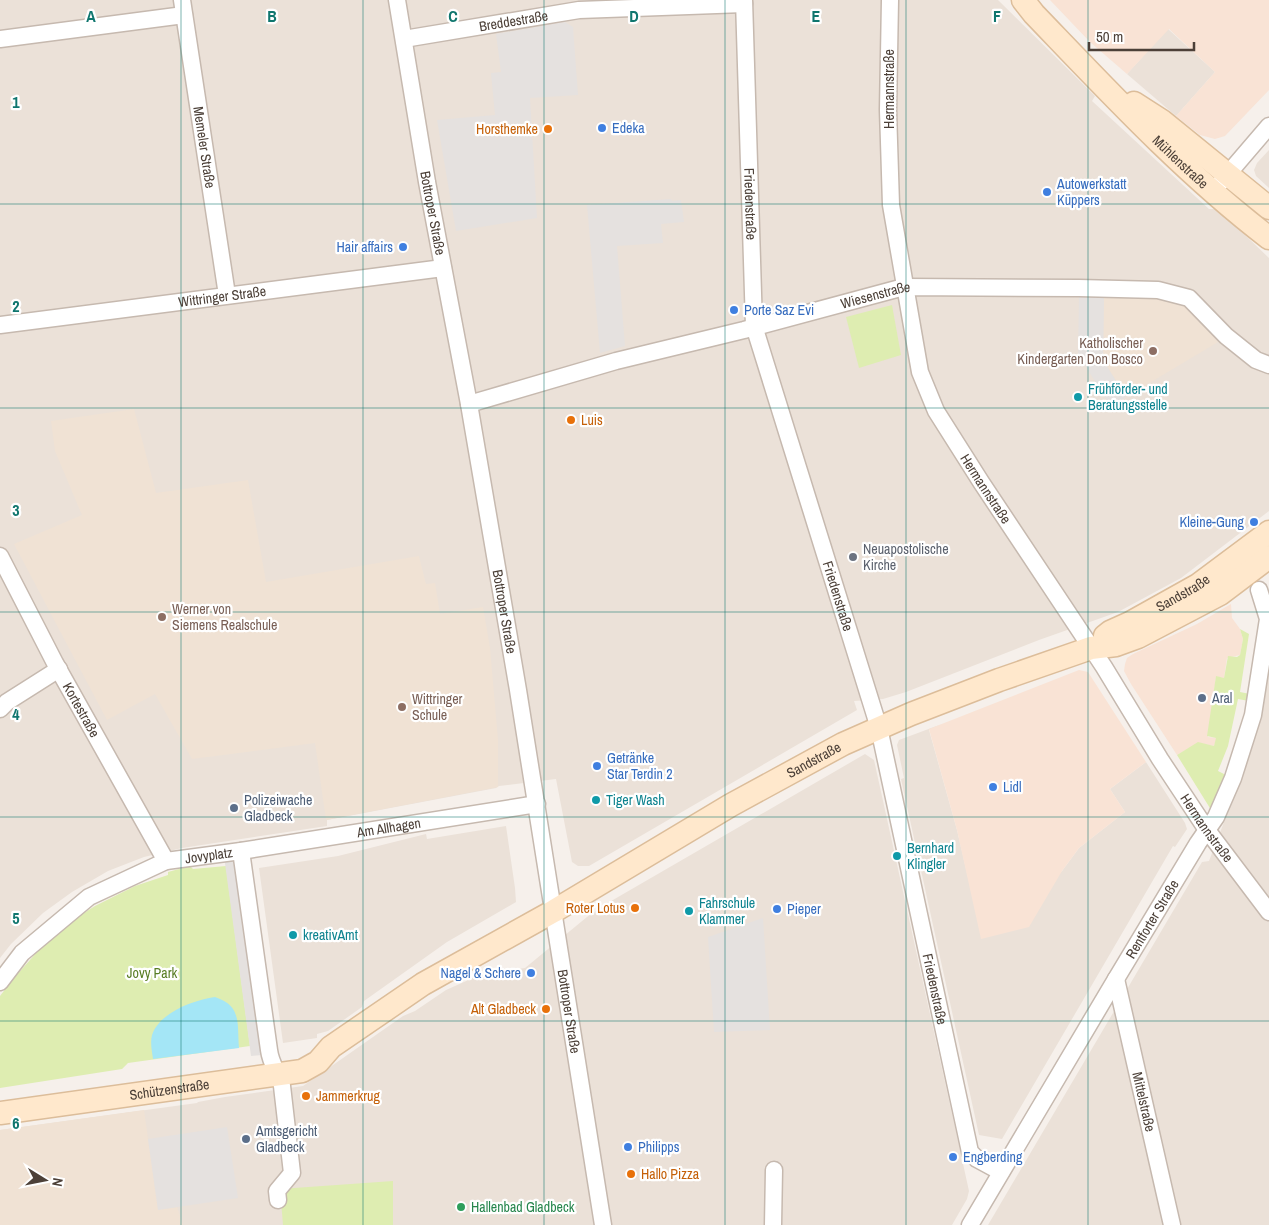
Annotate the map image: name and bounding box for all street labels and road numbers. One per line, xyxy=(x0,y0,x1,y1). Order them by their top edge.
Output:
street label: Breddestraße xyxy=(478,6,549,35)
street label: Hermannstraße xyxy=(880,49,898,129)
street label: Memeler Straße xyxy=(189,105,220,189)
street label: Mühlenstraße xyxy=(1149,131,1212,193)
street label: Friedenstraße xyxy=(740,168,760,240)
street label: Bottroper Straße xyxy=(416,170,450,256)
street label: Wiesenstraße xyxy=(839,278,910,313)
street label: Wittringer Straße xyxy=(177,282,267,311)
street label: Hermannstraße xyxy=(956,450,1015,527)
street label: Friedenstraße xyxy=(819,559,857,633)
street label: Bottroper Straße xyxy=(489,568,521,655)
street label: Sandstraße xyxy=(1153,570,1213,616)
street label: Kortestraße xyxy=(59,679,104,740)
street label: Sandstraße xyxy=(783,738,844,782)
street label: Hermannstraße xyxy=(1176,790,1237,866)
street label: Am Allhagen xyxy=(354,814,422,842)
street label: Jovyplatz xyxy=(184,843,234,867)
street label: Rentforter Straße xyxy=(1121,876,1183,962)
street label: Friedenstraße xyxy=(919,952,951,1026)
street label: Bottroper Straße xyxy=(554,968,585,1055)
street label: Mittelstraße xyxy=(1128,1070,1159,1133)
street label: Schützenstraße xyxy=(128,1075,210,1104)

